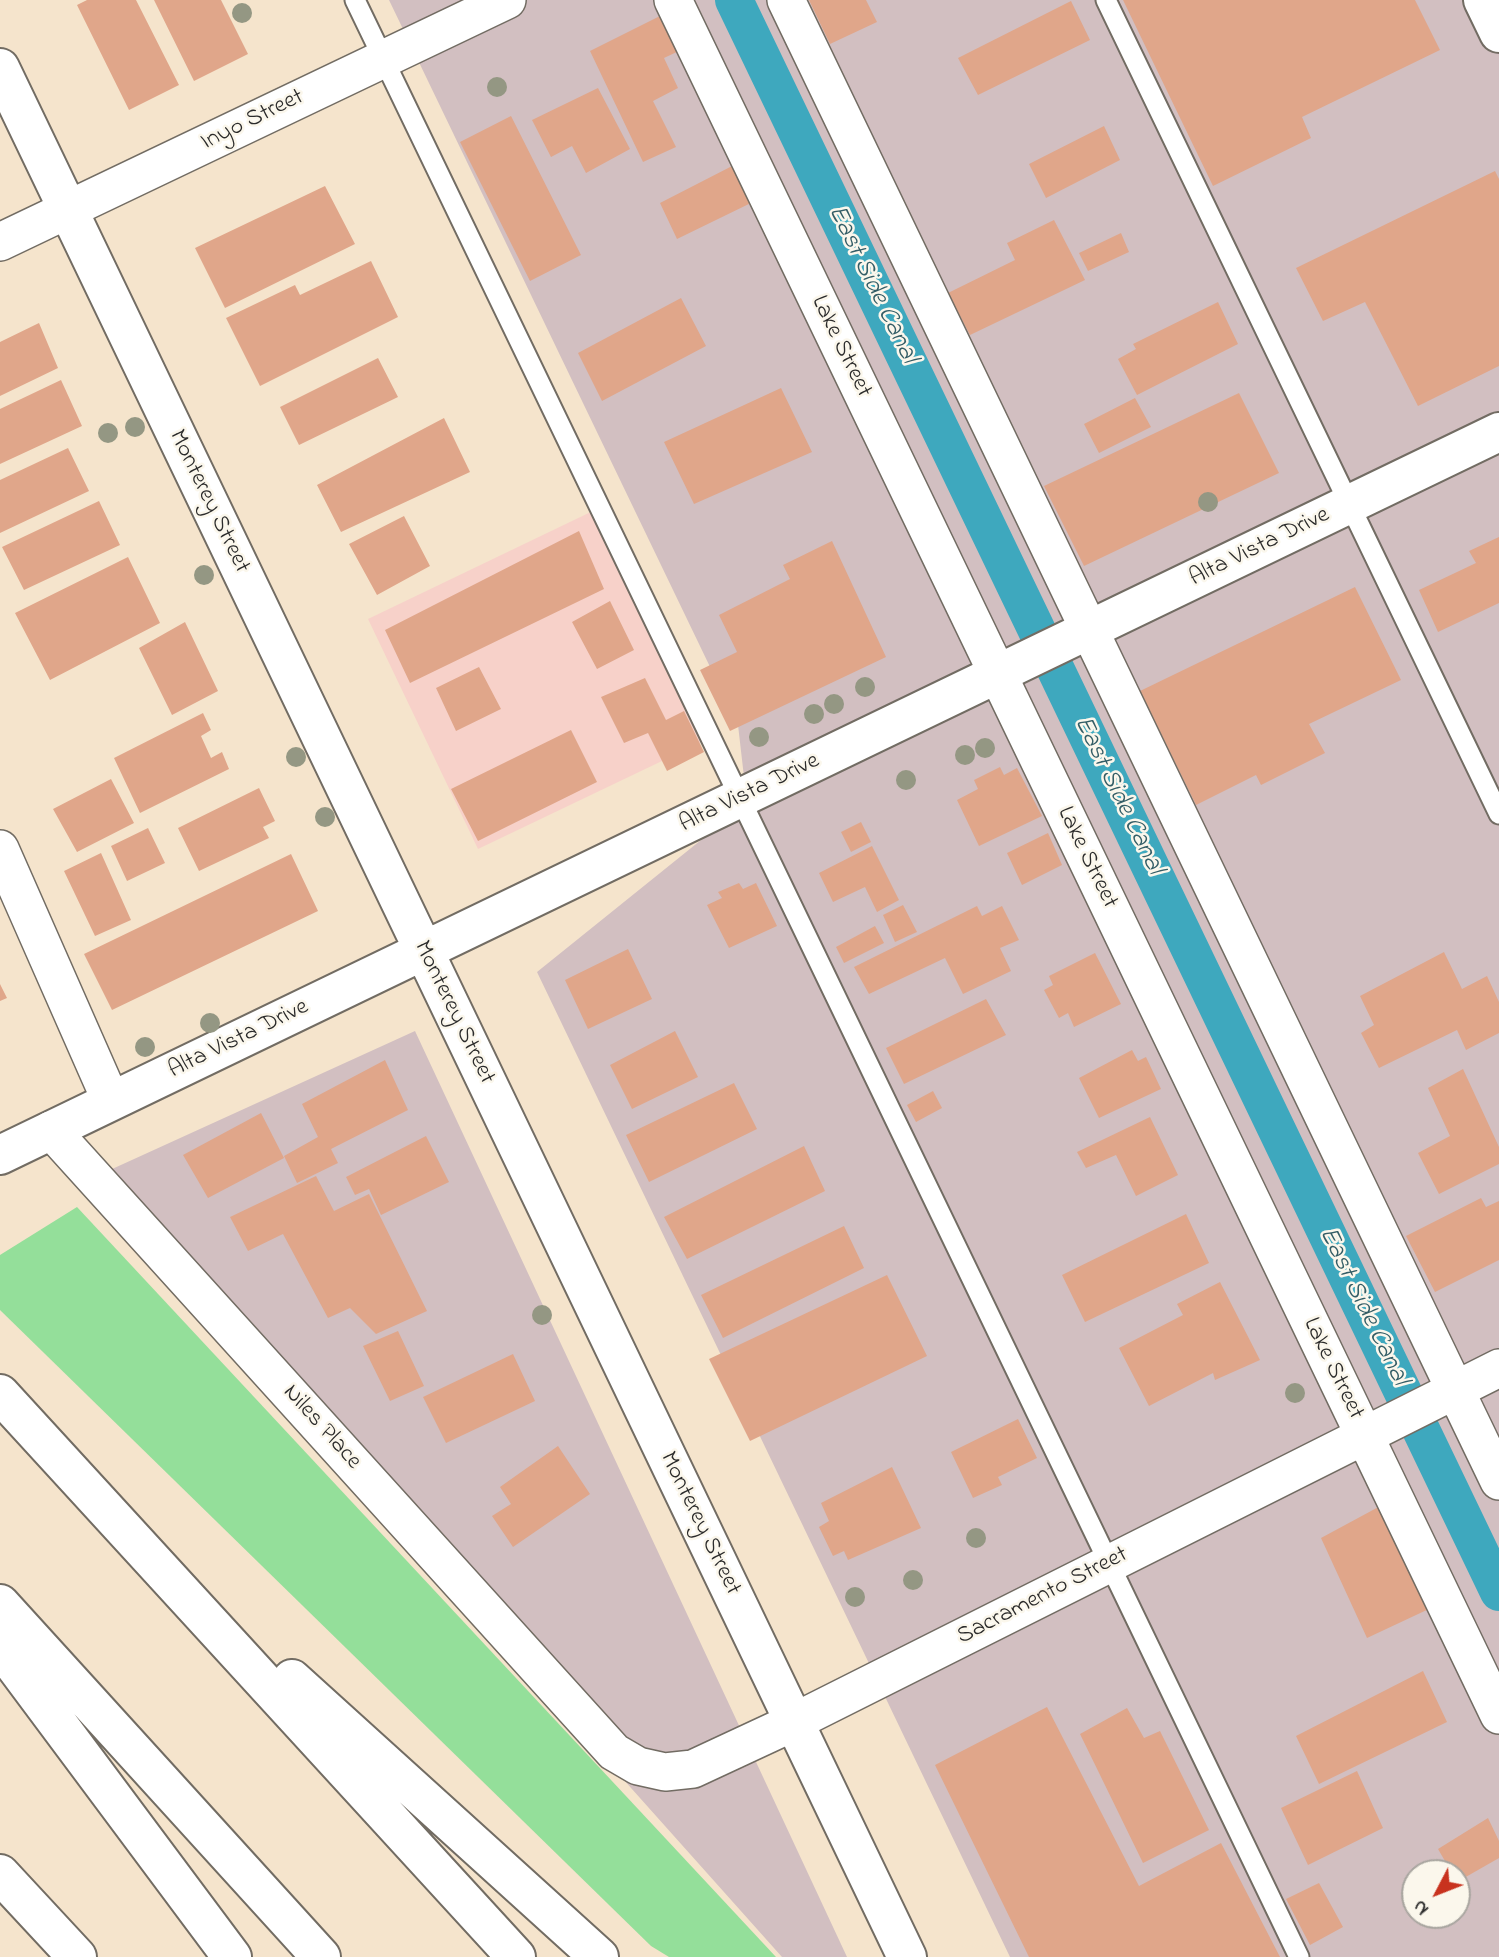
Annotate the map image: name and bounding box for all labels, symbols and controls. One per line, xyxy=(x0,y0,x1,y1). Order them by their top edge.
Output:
street label: Inyo Street xyxy=(197,84,309,158)
water label: East Side Canal xyxy=(819,201,923,369)
street label: Lake Street xyxy=(803,291,877,403)
street label: Monterey Street xyxy=(161,426,255,578)
street label: Alta Vista Drive xyxy=(1185,502,1335,594)
water label: East Side Canal xyxy=(1065,712,1169,880)
street label: Alta Vista Drive xyxy=(675,748,825,840)
street label: Lake Street xyxy=(1049,802,1123,914)
street label: Monterey Street xyxy=(406,937,500,1089)
street label: Alta Vista Drive xyxy=(164,994,314,1086)
water label: East Side Canal xyxy=(1310,1223,1414,1391)
street label: Lake Street xyxy=(1295,1313,1369,1425)
street label: Niles Place xyxy=(275,1380,367,1476)
street label: Monterey Street xyxy=(652,1448,746,1600)
street label: Sacramento Street xyxy=(953,1542,1133,1652)
north arrow xyxy=(1401,1859,1471,1929)
text: N xyxy=(1407,1893,1436,1921)

